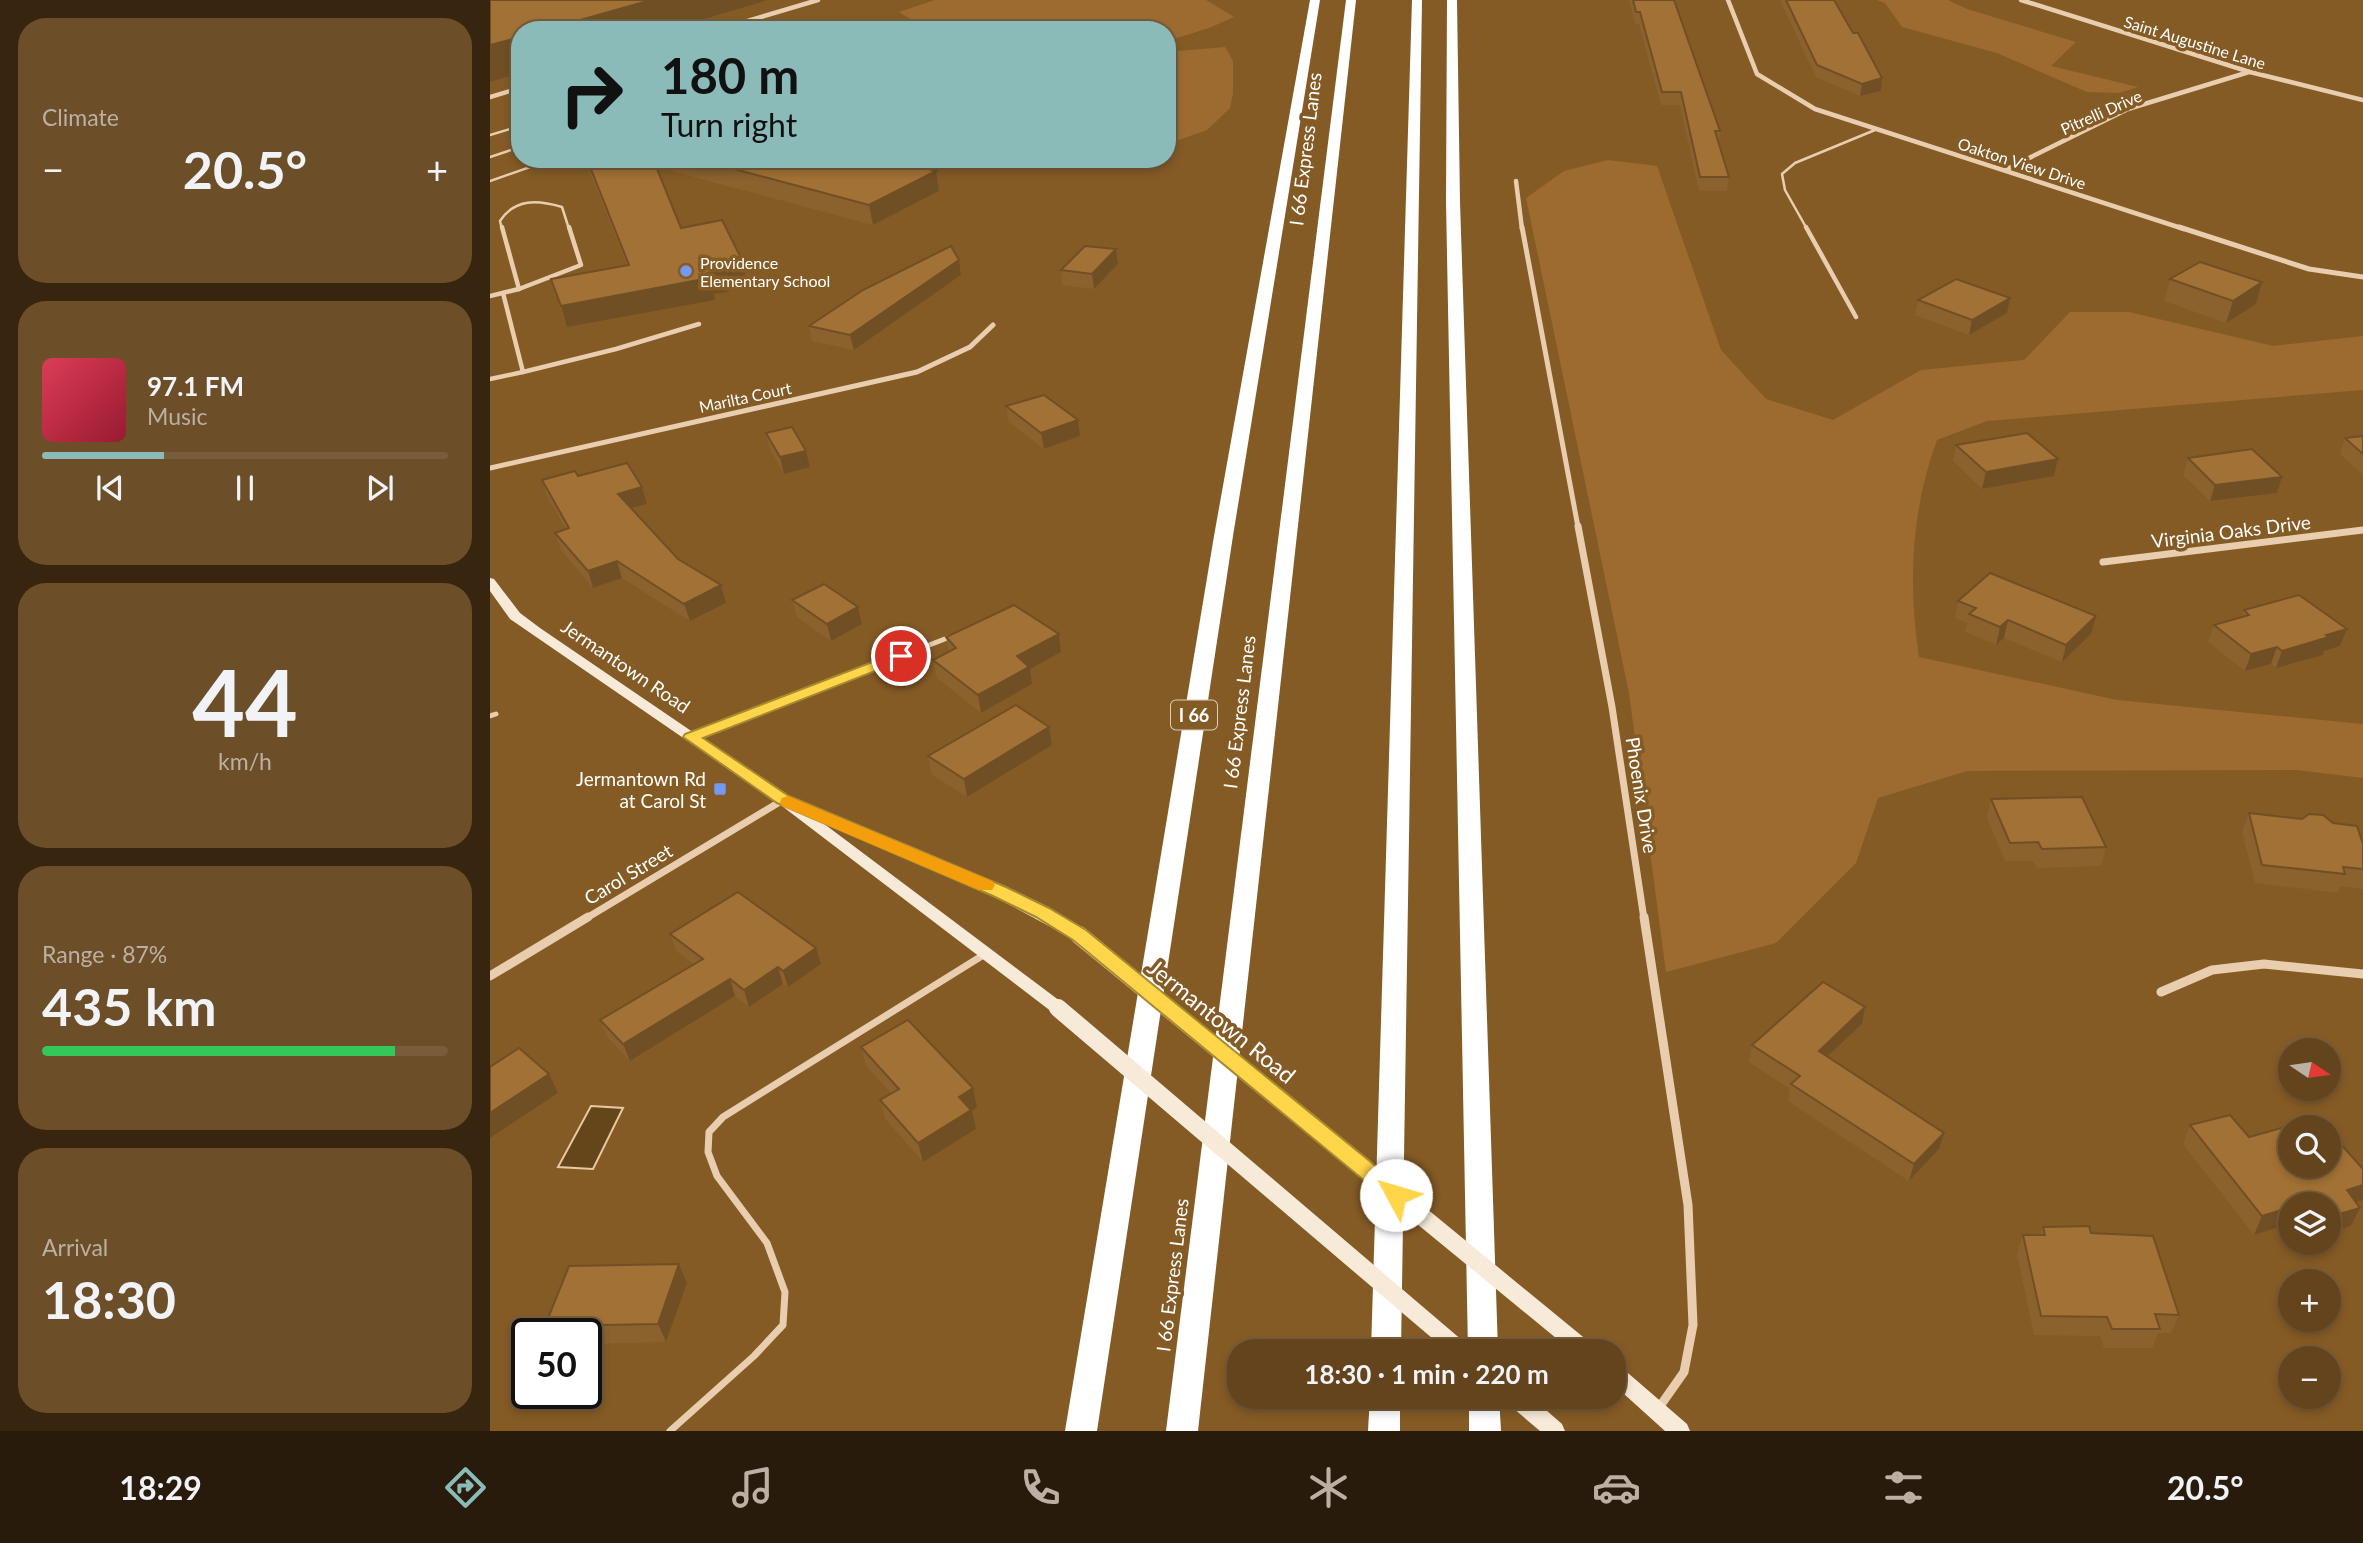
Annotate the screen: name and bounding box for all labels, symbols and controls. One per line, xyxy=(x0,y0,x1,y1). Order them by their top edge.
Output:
street label: Saint Augustine Lane xyxy=(2122,11,2268,73)
text: 180 m xyxy=(661,46,799,104)
icon: right xyxy=(546,49,637,140)
street label: I 66 Express Lanes xyxy=(1284,71,1326,227)
street label: Pitrelli Drive xyxy=(2058,86,2144,138)
text: Climate xyxy=(42,103,119,131)
text: Turn right xyxy=(661,105,797,144)
street label: Oakton View Drive xyxy=(1956,133,2088,193)
text: 20.5° xyxy=(183,138,307,200)
text: − xyxy=(42,146,64,192)
text: + xyxy=(426,146,448,192)
place label: Providence Elementary School xyxy=(700,253,830,290)
marker: Providence Elementary School xyxy=(678,263,694,279)
text: 97.1 FM xyxy=(147,370,244,402)
street label: Marilta Court xyxy=(697,378,793,416)
text: Music xyxy=(147,402,207,430)
icon: previous xyxy=(91,469,129,507)
icon: pause xyxy=(226,469,264,507)
icon: next xyxy=(361,469,399,507)
street label: Virginia Oaks Drive xyxy=(2150,510,2312,552)
street label: Jermantown Road xyxy=(557,614,695,718)
pin xyxy=(871,626,931,686)
street label: I 66 Express Lanes xyxy=(1218,634,1260,790)
icon: arrive xyxy=(882,637,920,675)
text: 44 xyxy=(192,647,298,756)
road number: I 66 xyxy=(1171,700,1217,730)
street label: Phoenix Drive xyxy=(1621,735,1663,855)
text: km/h xyxy=(218,747,272,775)
place label: Jermantown Rd at Carol St xyxy=(576,767,706,812)
marker: Jermantown Rd at Carol St xyxy=(712,781,728,797)
street label: Carol Street xyxy=(580,839,676,909)
text: Range · 87% xyxy=(42,940,167,968)
street label: Jermantown Road xyxy=(1143,953,1301,1089)
text: 435 km xyxy=(42,975,216,1037)
north arrow xyxy=(2278,1038,2342,1101)
map controls xyxy=(2278,1038,2341,1409)
button: search xyxy=(2278,1115,2341,1178)
position arrow xyxy=(1359,1158,1433,1232)
button: layers xyxy=(2278,1192,2341,1255)
street label: I 66 Express Lanes xyxy=(1151,1197,1193,1353)
text: Arrival xyxy=(42,1233,108,1261)
text: 18:30 xyxy=(42,1268,176,1330)
button: + xyxy=(2278,1269,2341,1332)
speed limit sign: 50 xyxy=(511,1318,602,1409)
button: − xyxy=(2278,1346,2341,1409)
text: 18:30 · 1 min · 220 m xyxy=(1304,1358,1549,1390)
icon: directions xyxy=(441,1463,490,1512)
icon: music xyxy=(728,1463,777,1512)
icon: phone xyxy=(1016,1463,1065,1512)
icon: climate xyxy=(1304,1463,1353,1512)
icon: car xyxy=(1592,1463,1641,1512)
icon: filters xyxy=(1879,1463,1928,1512)
text: 18:29 xyxy=(119,1468,202,1507)
text: 20.5° xyxy=(2167,1468,2244,1507)

